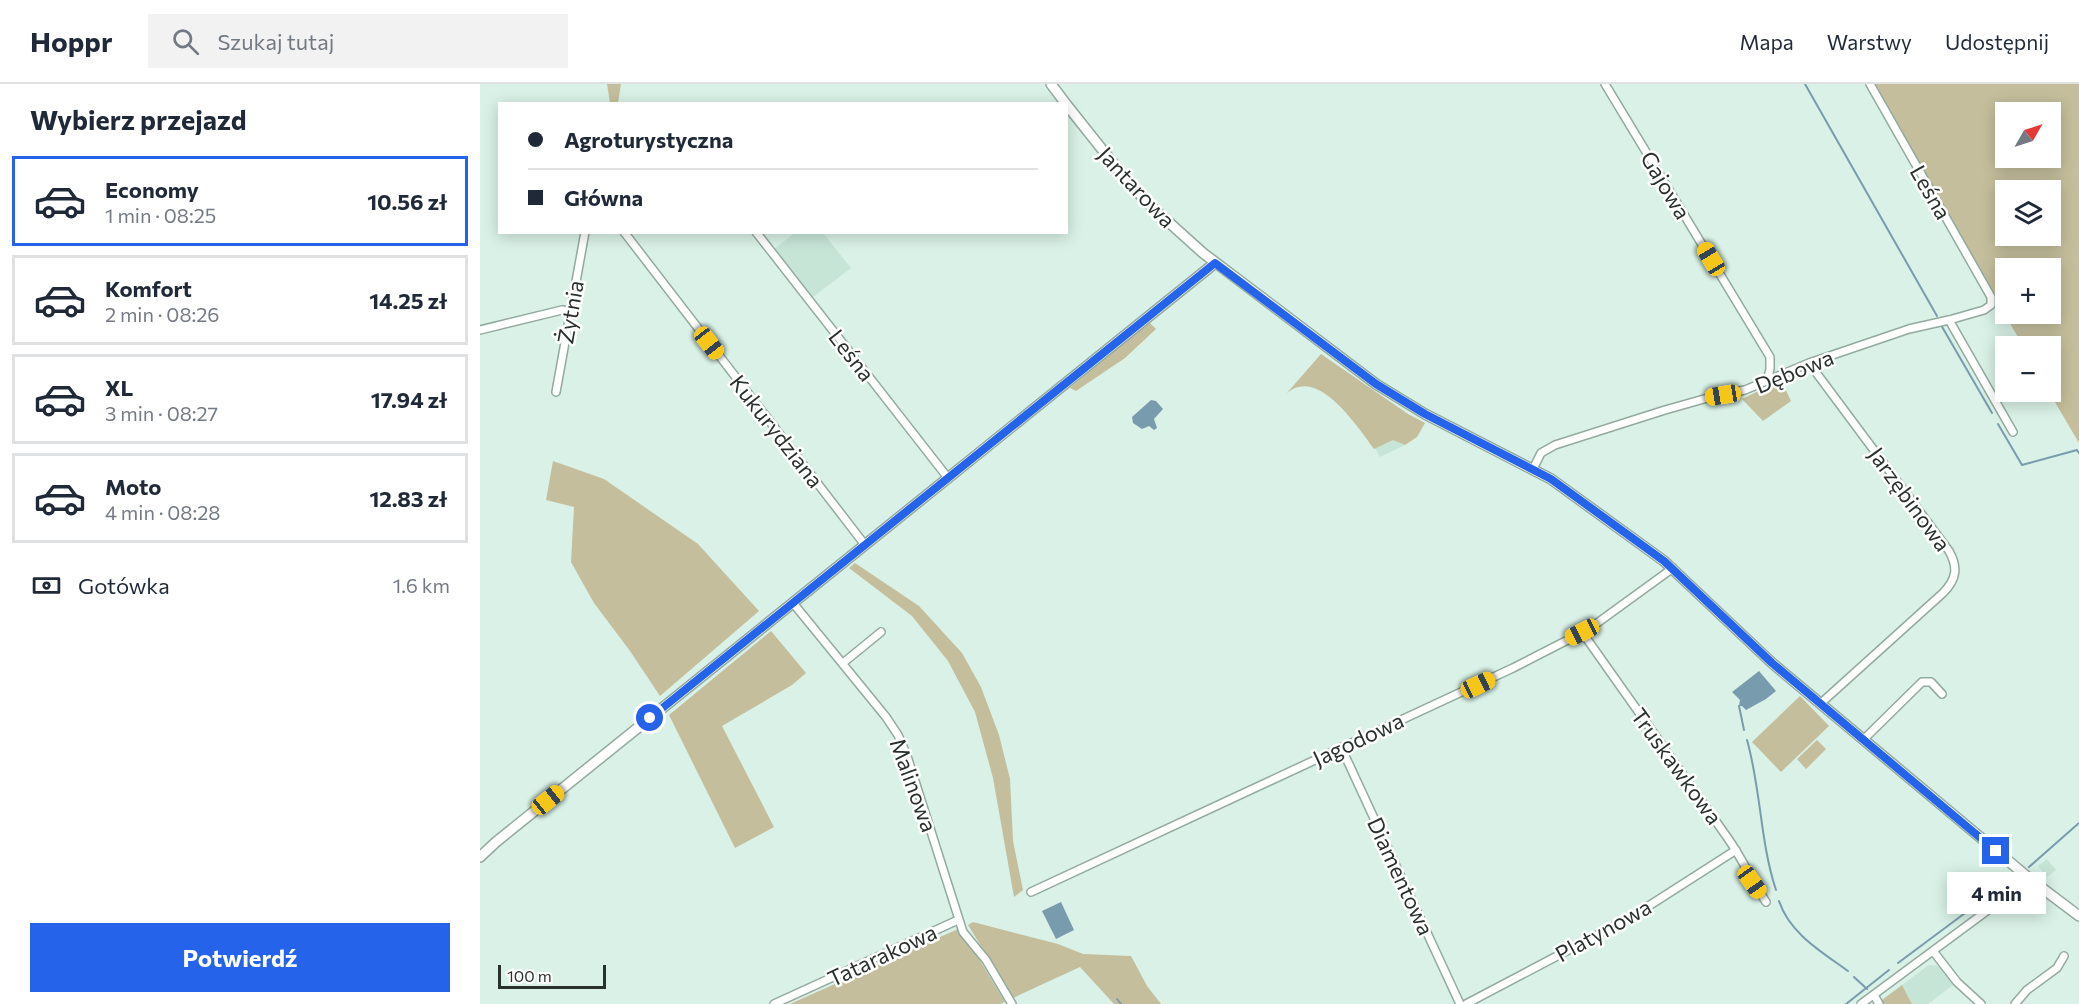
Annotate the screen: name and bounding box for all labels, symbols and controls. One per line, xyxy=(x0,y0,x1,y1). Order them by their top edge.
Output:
search box xyxy=(148,14,568,68)
text: Hoppr xyxy=(30,24,112,58)
icon: search xyxy=(169,25,202,58)
text: Szukaj tutaj xyxy=(217,28,334,55)
text: Mapa xyxy=(1740,29,1794,54)
text: Warstwy xyxy=(1827,29,1912,54)
text: Udostępnij xyxy=(1945,29,2049,54)
north arrow xyxy=(1995,102,2061,168)
map controls xyxy=(1995,102,2061,402)
text: Wybierz przejazd xyxy=(30,103,247,136)
text: Agroturystyczna xyxy=(564,126,733,153)
street label: Jantarowa xyxy=(1093,141,1181,233)
street label: Gajowa xyxy=(1635,146,1697,224)
street label: Leśna xyxy=(1905,160,1957,224)
icon: car xyxy=(33,174,87,228)
text: Economy xyxy=(105,176,199,203)
button: layers xyxy=(1995,180,2061,246)
text: Główna xyxy=(564,184,643,211)
text: 10.56 zł xyxy=(367,188,447,215)
text: 1 min · 08:25 xyxy=(105,203,216,227)
car xyxy=(1694,239,1728,279)
button: + xyxy=(1995,258,2061,324)
icon: car xyxy=(33,273,87,327)
text: Komfort xyxy=(105,275,192,302)
street label: Żytnia xyxy=(551,278,589,346)
text: 14.25 zł xyxy=(369,287,447,314)
text: 2 min · 08:26 xyxy=(105,302,219,326)
car xyxy=(691,323,727,363)
street label: Leśna xyxy=(823,324,881,386)
button: − xyxy=(1995,336,2061,402)
street label: Dębowa xyxy=(1751,343,1837,399)
street label: Kukurydziana xyxy=(725,369,829,493)
icon: car xyxy=(33,372,87,426)
text: XL xyxy=(105,374,133,401)
car xyxy=(1704,383,1742,407)
text: 17.94 zł xyxy=(371,386,447,413)
text: 3 min · 08:27 xyxy=(105,401,218,425)
street label: Jarzębinowa xyxy=(1863,442,1957,556)
icon: car xyxy=(33,471,87,525)
text: Moto xyxy=(105,473,161,500)
text: 12.83 zł xyxy=(369,485,447,512)
text: 4 min · 08:28 xyxy=(105,500,220,524)
icon: cash xyxy=(30,569,63,602)
text: Gotówka xyxy=(78,572,170,599)
text: 1.6 km xyxy=(393,573,450,597)
car xyxy=(1562,616,1602,648)
car xyxy=(1458,669,1498,701)
street label: Truskawkowa xyxy=(1626,703,1728,829)
route start xyxy=(636,704,663,731)
street label: Jagodowa xyxy=(1308,706,1408,772)
street label: Malinowa xyxy=(885,734,943,836)
car xyxy=(528,782,568,818)
street label: Diamentowa xyxy=(1362,813,1440,939)
route end xyxy=(1982,837,2009,864)
car xyxy=(1734,862,1770,902)
callout: 4 min xyxy=(1946,872,2045,914)
text: 4 min xyxy=(1971,881,2022,905)
street label: Platynowa xyxy=(1550,893,1656,967)
street label: Tatarakowa xyxy=(823,918,941,992)
button: Potwierdź xyxy=(30,923,450,992)
scale bar xyxy=(498,962,606,990)
text: 100 m xyxy=(507,966,552,985)

